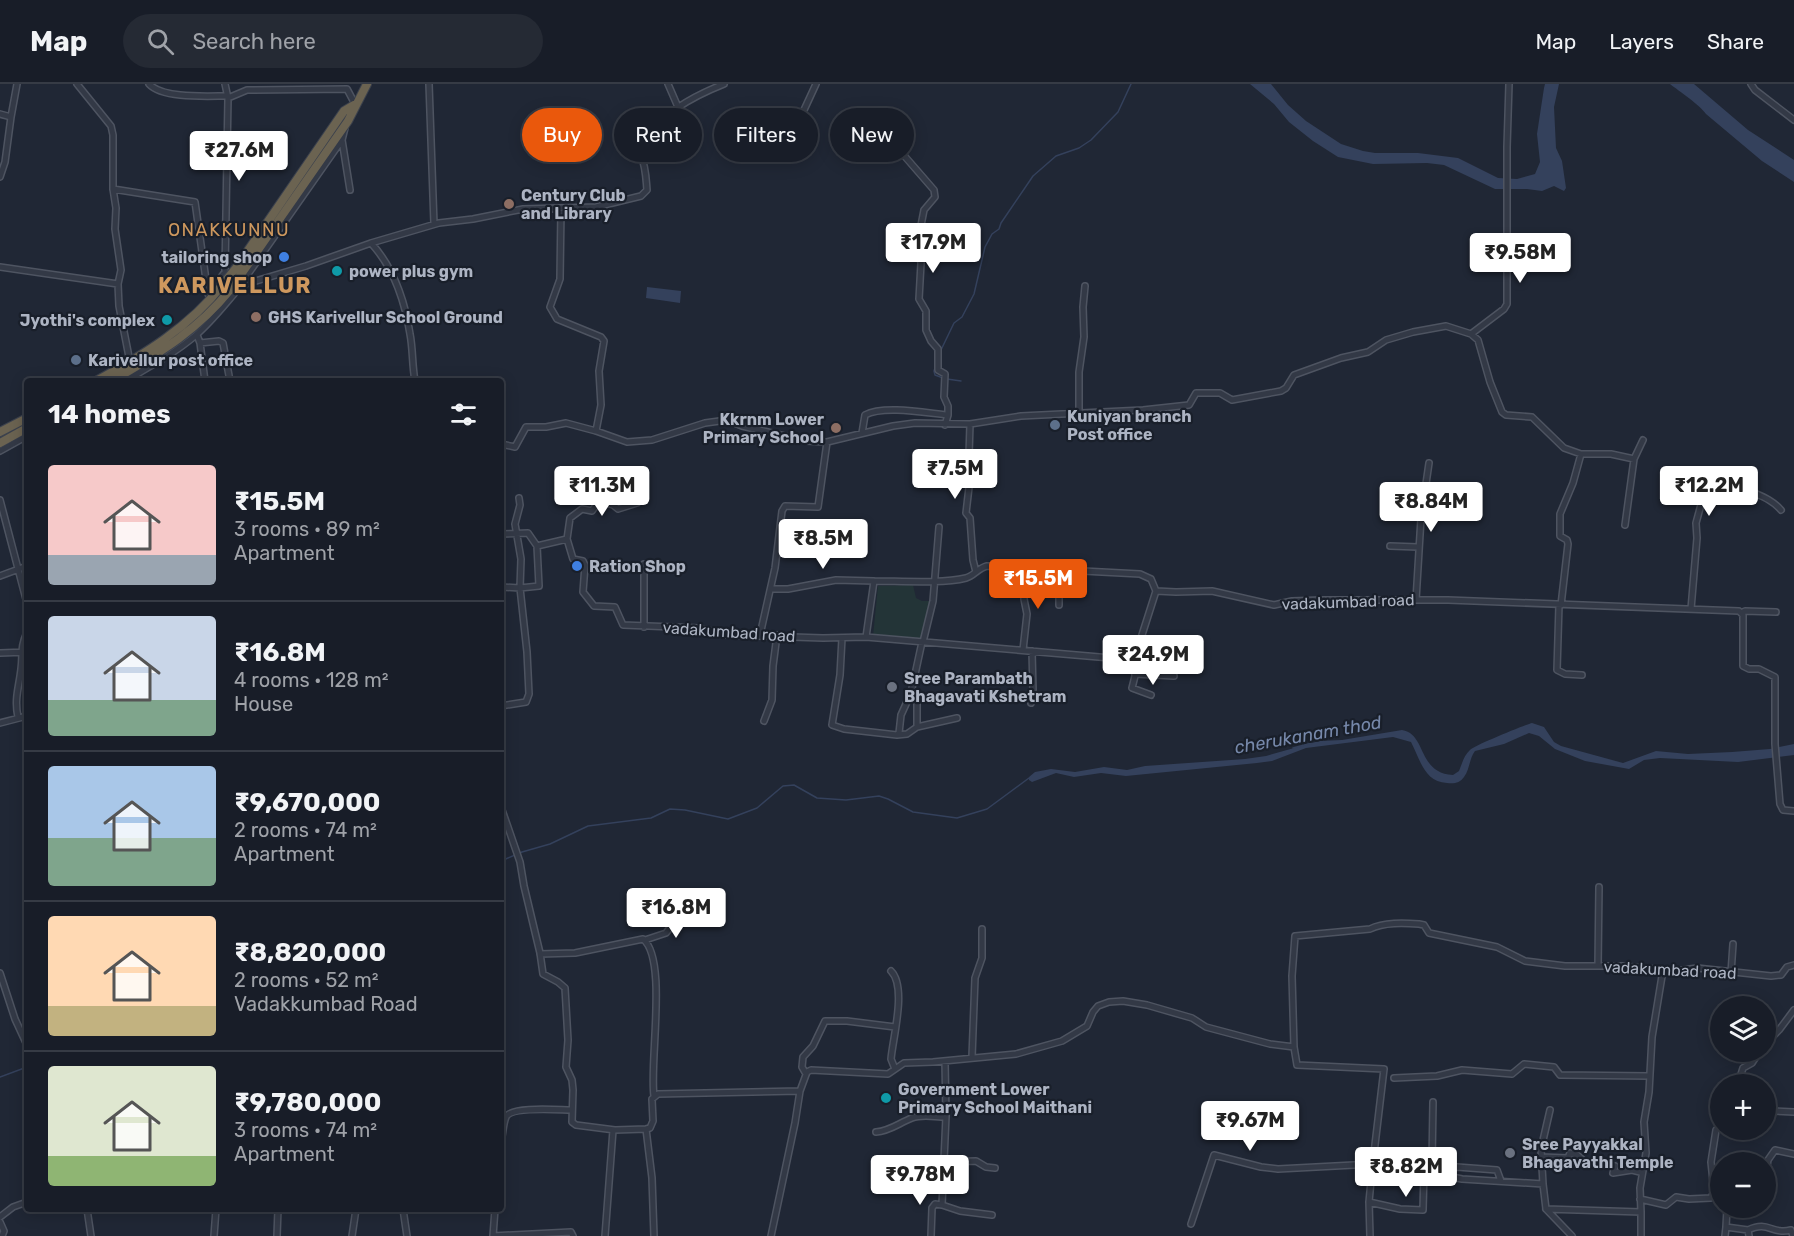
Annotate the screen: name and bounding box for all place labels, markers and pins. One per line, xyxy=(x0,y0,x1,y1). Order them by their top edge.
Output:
pin: ₹27.6M xyxy=(190,131,288,182)
place label: Century Club and Library xyxy=(521,186,626,223)
marker: Century Club and Library xyxy=(502,197,516,211)
pin: ₹17.9M xyxy=(884,223,982,274)
pin: ₹9.58M xyxy=(1471,233,1569,284)
place label: tailoring shop xyxy=(161,248,272,267)
marker: tailoring shop xyxy=(277,250,291,264)
place label: power plus gym xyxy=(349,262,473,281)
marker: power plus gym xyxy=(330,264,344,278)
place label: GHS Karivellur School Ground xyxy=(268,308,503,327)
marker: GHS Karivellur School Ground xyxy=(249,310,263,324)
place label: Jyothi's complex xyxy=(20,311,156,330)
marker: Jyothi's complex xyxy=(160,313,174,327)
place label: Karivellur post office xyxy=(88,351,253,370)
marker: Karivellur post office xyxy=(69,353,83,367)
place label: Kuniyan branch Post office xyxy=(1067,407,1192,444)
place label: Kkrnm Lower Primary School xyxy=(703,410,825,447)
marker: Kuniyan branch Post office xyxy=(1048,418,1062,432)
marker: Kkrnm Lower Primary School xyxy=(829,421,843,435)
pin: ₹7.5M xyxy=(913,449,997,500)
pin: ₹11.3M xyxy=(553,466,651,517)
pin: ₹12.2M xyxy=(1660,466,1758,517)
pin: ₹8.84M xyxy=(1382,482,1480,533)
pin: ₹8.5M xyxy=(781,519,865,570)
place label: Ration Shop xyxy=(589,557,686,576)
marker: Ration Shop xyxy=(570,559,584,573)
pin: ₹15.5M xyxy=(989,559,1087,610)
pin: ₹24.9M xyxy=(1104,635,1202,686)
place label: Sree Parambath Bhagavati Kshetram xyxy=(904,669,1066,706)
marker: Sree Parambath Bhagavati Kshetram xyxy=(885,680,899,694)
pin: ₹16.8M xyxy=(627,888,725,939)
place label: Government Lower Primary School Maithani xyxy=(898,1080,1092,1117)
marker: Government Lower Primary School Maithani xyxy=(879,1091,893,1105)
pin: ₹9.67M xyxy=(1201,1101,1299,1152)
place label: Sree Payyakkal Bhagavathi Temple xyxy=(1522,1135,1673,1172)
marker: Sree Payyakkal Bhagavathi Temple xyxy=(1503,1146,1517,1160)
pin: ₹8.82M xyxy=(1357,1147,1455,1198)
pin: ₹9.78M xyxy=(871,1155,969,1206)

